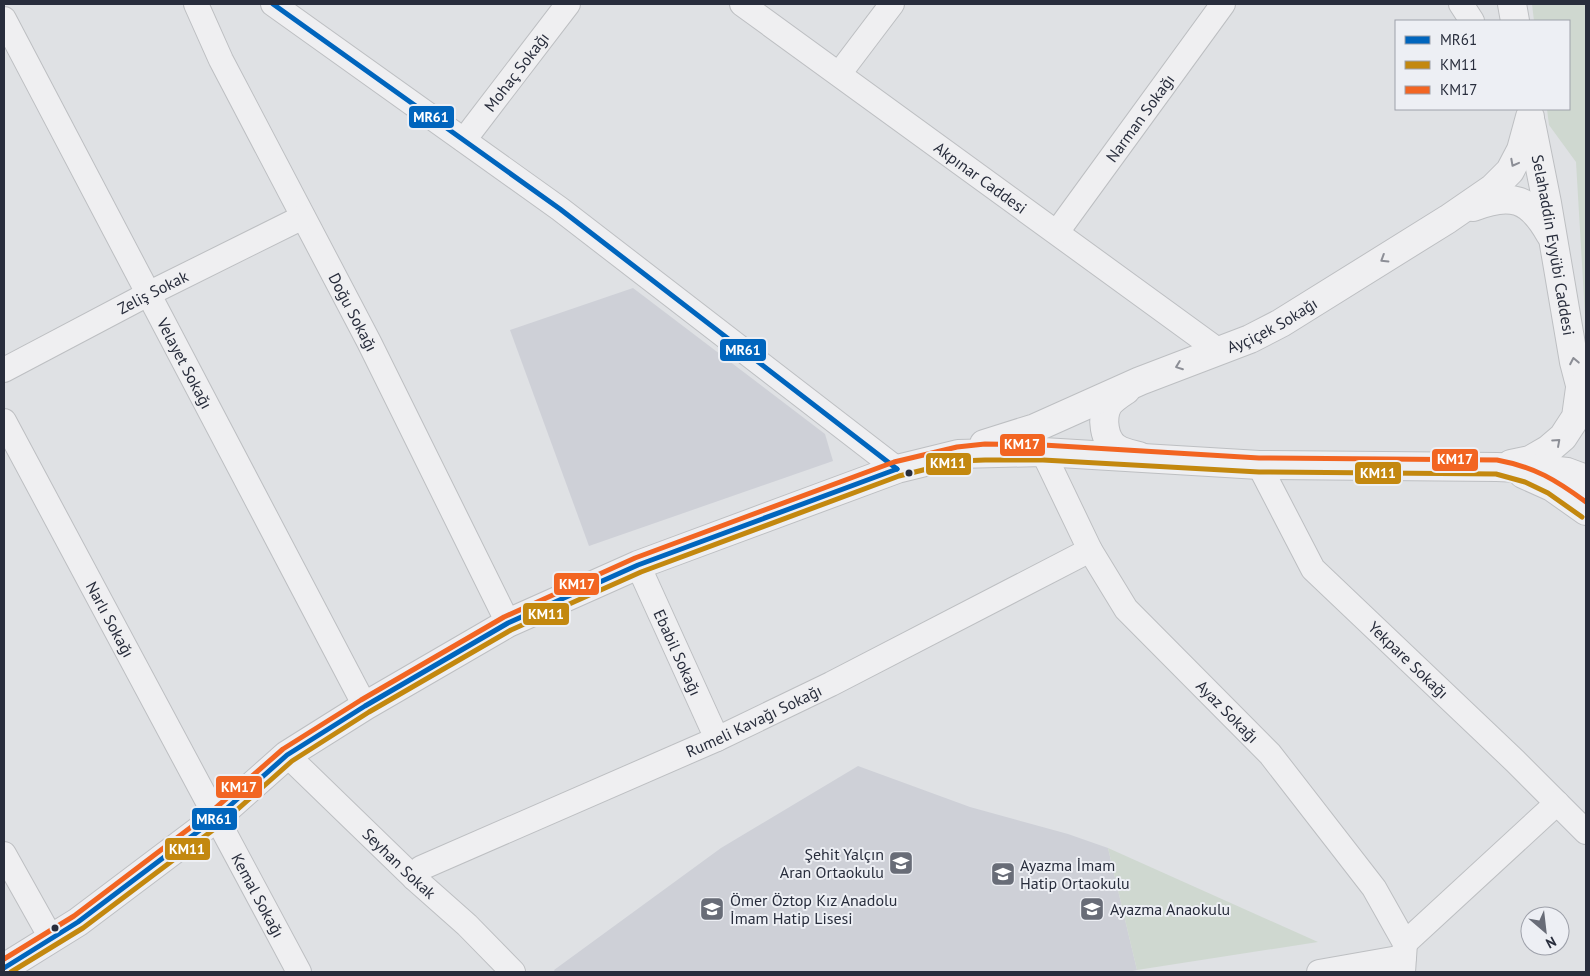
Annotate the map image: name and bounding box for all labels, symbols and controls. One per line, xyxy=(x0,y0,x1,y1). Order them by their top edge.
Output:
legend xyxy=(1395,20,1570,110)
street label: Mohaç Sokağı xyxy=(480,28,553,115)
text: MR61 xyxy=(1440,30,1477,49)
text: KM11 xyxy=(1440,55,1477,74)
street label: Narman Sokağı xyxy=(1101,70,1179,166)
text: KM17 xyxy=(1440,80,1477,99)
line badge: MR61 xyxy=(408,105,455,129)
text: MR61 xyxy=(413,108,449,126)
street label: Akpınar Caddesi xyxy=(930,137,1031,218)
street label: Selahaddin Eyyübi Caddesi xyxy=(1528,153,1579,337)
one-way arrow xyxy=(1510,158,1520,167)
one-way arrow xyxy=(1381,253,1390,262)
street label: Zeliş Sokak xyxy=(114,266,192,318)
street label: Doğu Sokağı xyxy=(324,269,382,355)
street label: Ayçiçek Sokağı xyxy=(1224,293,1321,357)
street label: Velayet Sokağı xyxy=(152,314,217,412)
line badge: MR61 xyxy=(719,338,767,362)
text: MR61 xyxy=(725,341,761,359)
one-way arrow xyxy=(1570,357,1580,366)
one-way arrow xyxy=(1175,360,1184,370)
line badge: KM17 xyxy=(999,433,1046,457)
text: KM17 xyxy=(1004,435,1040,453)
one-way arrow xyxy=(1552,438,1561,447)
line badge: KM17 xyxy=(1431,448,1479,472)
text: KM17 xyxy=(1437,450,1473,468)
line badge: KM11 xyxy=(925,452,972,476)
text: KM11 xyxy=(930,454,966,472)
line badge: KM11 xyxy=(1354,461,1402,485)
text: KM11 xyxy=(1360,464,1396,482)
unlabelled marker xyxy=(904,468,914,478)
line badge: KM17 xyxy=(553,572,600,596)
text: KM17 xyxy=(559,575,595,593)
street label: Narlı Sokağı xyxy=(82,578,139,661)
line badge: KM11 xyxy=(522,602,570,626)
text: KM11 xyxy=(528,605,564,623)
street label: Ebabil Sokağı xyxy=(649,606,706,699)
street label: Yekpare Sokağı xyxy=(1364,617,1453,703)
street label: Ayaz Sokağı xyxy=(1192,676,1263,747)
street label: Rumeli Kavağı Sokağı xyxy=(683,680,825,761)
line badge: KM17 xyxy=(215,775,263,799)
text: KM17 xyxy=(221,778,257,796)
line badge: MR61 xyxy=(191,807,238,831)
text: MR61 xyxy=(196,810,232,828)
street label: Seyhan Sokak xyxy=(358,824,440,903)
line badge: KM11 xyxy=(164,837,211,861)
text: KM11 xyxy=(169,840,205,858)
place label: Şehit Yalçın Aran Ortaokulu xyxy=(780,844,884,882)
street label: Kemal Sokağı xyxy=(227,850,289,941)
school or university icon: Şehit Yalçın Aran Ortaokulu xyxy=(888,850,914,876)
place label: Ayazma İmam Hatip Ortaokulu xyxy=(1020,855,1130,893)
school or university icon: Ayazma İmam Hatip Ortaokulu xyxy=(990,861,1016,887)
place label: Ömer Öztop Kız Anadolu İmam Hatip Lisesi xyxy=(730,890,897,928)
school or university icon: Ömer Öztop Kız Anadolu İmam Hatip Lisesi xyxy=(699,896,725,922)
school or university icon: Ayazma Anaokulu xyxy=(1079,896,1105,922)
place label: Ayazma Anaokulu xyxy=(1110,899,1230,919)
north arrow xyxy=(1520,906,1570,956)
unlabelled marker xyxy=(50,923,60,933)
text: N xyxy=(1543,932,1559,953)

